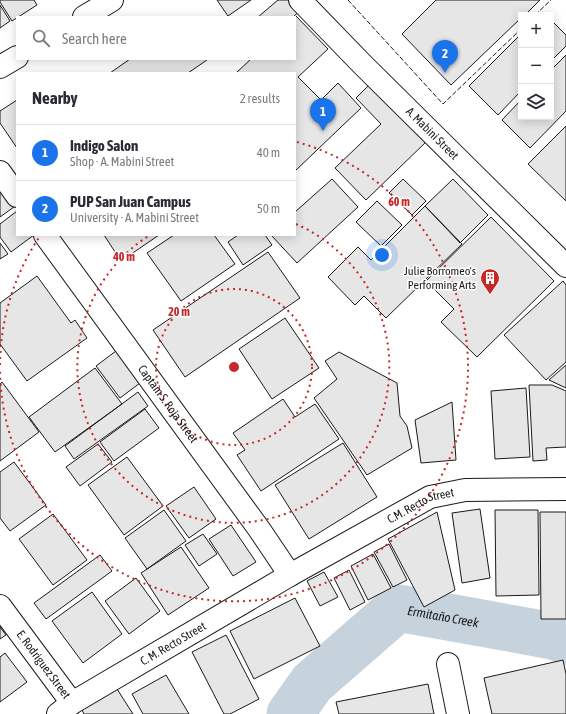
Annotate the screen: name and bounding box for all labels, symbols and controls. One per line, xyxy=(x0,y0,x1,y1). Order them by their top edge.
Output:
map controls xyxy=(518,12,554,120)
button: + xyxy=(518,12,554,48)
search box xyxy=(16,16,296,60)
icon: search xyxy=(30,27,52,49)
text: Search here xyxy=(62,30,127,47)
pin: 2 xyxy=(432,40,458,73)
button: − xyxy=(518,48,554,84)
button: layers xyxy=(518,84,554,120)
text: Nearby xyxy=(32,88,78,108)
text: 2 results xyxy=(240,91,280,106)
pin: 1 xyxy=(310,98,336,131)
street label: A. Mabini Street xyxy=(403,105,462,163)
text: Indigo Salon xyxy=(70,137,138,154)
text: 1 xyxy=(42,145,48,160)
text: 40 m xyxy=(257,145,280,160)
text: Shop · A. Mabini Street xyxy=(70,154,174,169)
text: PUP San Juan Campus xyxy=(70,193,191,210)
text: 60 m xyxy=(388,195,410,209)
text: 2 xyxy=(42,201,48,216)
text: 50 m xyxy=(257,201,280,216)
text: University · A. Mabini Street xyxy=(70,210,199,225)
your location xyxy=(372,245,392,265)
text: 40 m xyxy=(112,250,135,264)
place label: Julie Borromeo's Performing Arts xyxy=(404,264,476,292)
building icon: Julie Borromeo's Performing Arts xyxy=(479,267,501,295)
text: 20 m xyxy=(168,305,190,319)
centre of rings xyxy=(227,360,241,374)
street label: Captain S. Roja Street xyxy=(135,362,201,446)
street label: C.M. Recto Street xyxy=(385,485,456,526)
water label: Ermitaño Creek xyxy=(406,603,480,630)
street label: C. M. Recto Street xyxy=(138,619,209,668)
street label: E. Rodriguez Street xyxy=(14,628,74,702)

